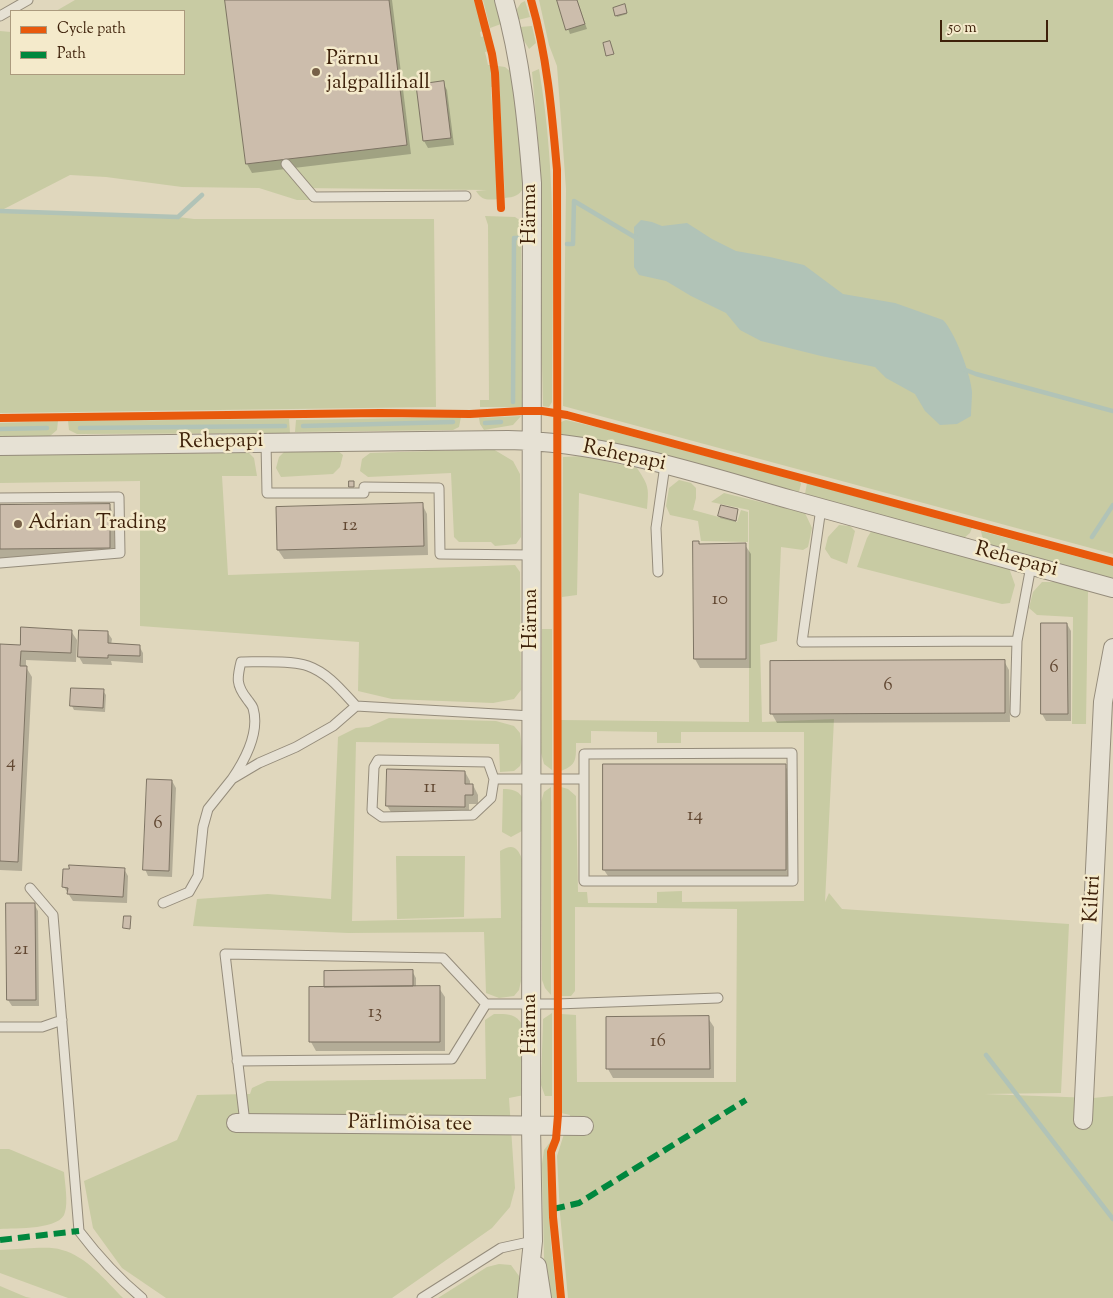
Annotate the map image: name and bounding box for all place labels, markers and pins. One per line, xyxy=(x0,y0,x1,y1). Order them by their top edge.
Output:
place label: Pärnu jalgpallihall xyxy=(326,47,430,97)
marker: Pärnu jalgpallihall xyxy=(310,66,322,78)
place label: Adrian Trading xyxy=(28,511,167,537)
marker: Adrian Trading xyxy=(12,518,24,530)

